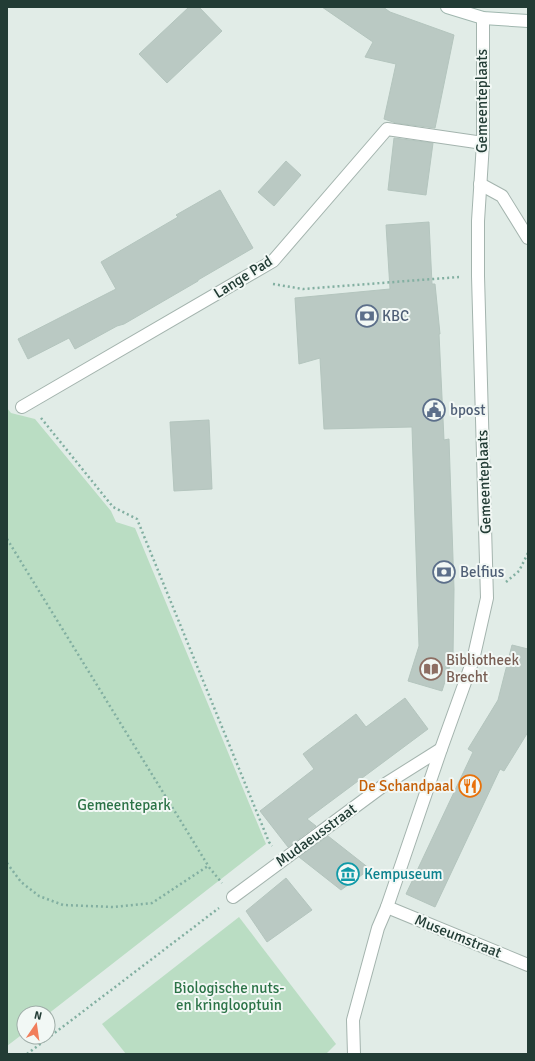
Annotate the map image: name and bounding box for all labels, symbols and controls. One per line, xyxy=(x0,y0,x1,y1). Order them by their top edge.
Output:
street label: Gemeenteplaats xyxy=(473,48,491,153)
street label: Lange Pad xyxy=(210,252,276,302)
bank icon: KBC xyxy=(354,303,380,329)
place label: KBC xyxy=(382,307,409,325)
public building icon: bpost xyxy=(421,397,447,423)
place label: bpost xyxy=(450,401,485,419)
street label: Gemeenteplaats xyxy=(473,429,495,534)
bank icon: Belfius xyxy=(431,559,457,585)
place label: Belfius xyxy=(460,563,505,581)
place label: Bibliotheek Brecht xyxy=(446,651,520,686)
library icon: Bibliotheek Brecht xyxy=(418,656,444,682)
restaurant icon: De Schandpaal xyxy=(457,773,483,799)
place label: De Schandpaal xyxy=(359,777,454,795)
park label: Gemeentepark xyxy=(77,796,171,814)
street label: Mudaeusstraat xyxy=(272,800,360,870)
museum icon: Kempuseum xyxy=(335,861,361,887)
place label: Kempuseum xyxy=(364,865,443,883)
street label: Museumstraat xyxy=(412,910,504,962)
park label: Biologische nuts- en kringlooptuin xyxy=(174,979,285,1014)
north arrow xyxy=(16,1005,56,1045)
text: N xyxy=(33,1009,43,1023)

